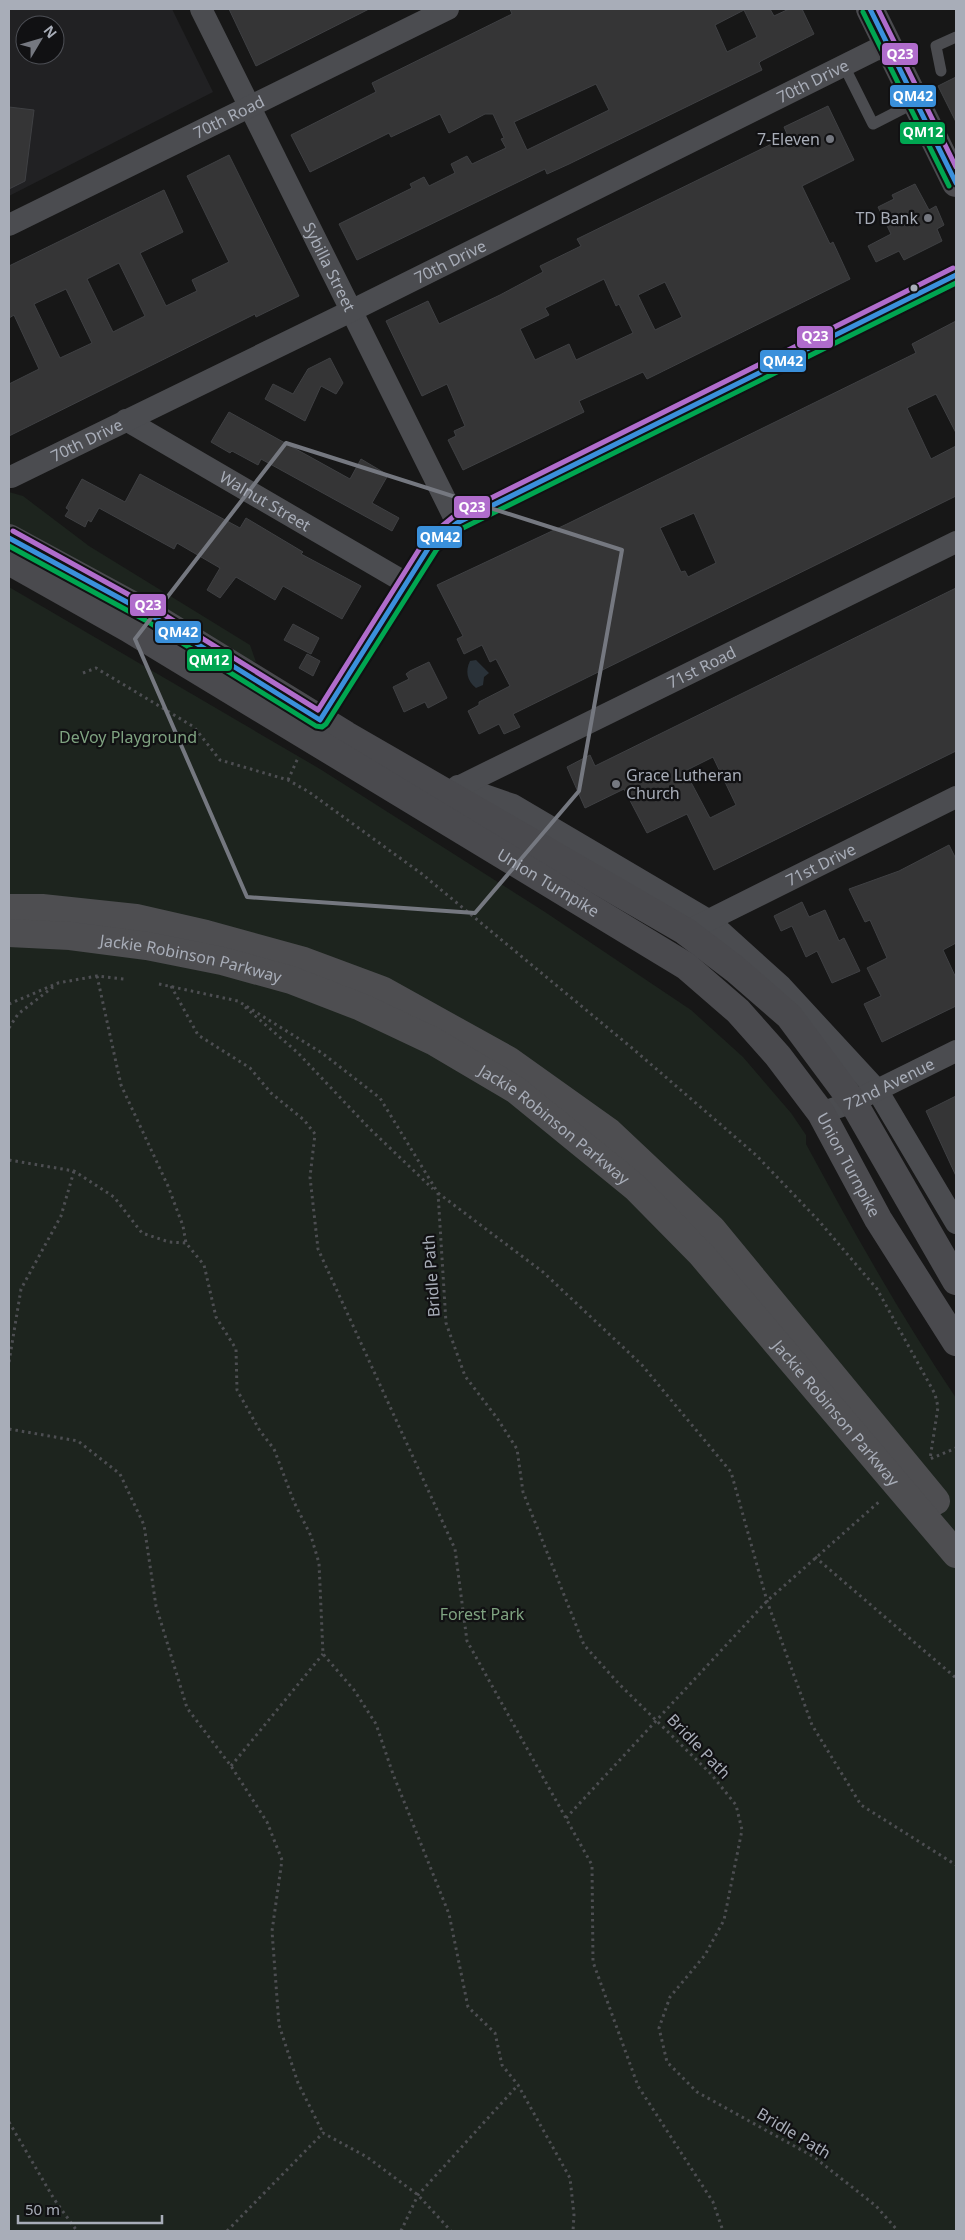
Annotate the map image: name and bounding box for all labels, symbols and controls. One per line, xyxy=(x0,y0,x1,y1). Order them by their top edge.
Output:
north arrow xyxy=(15,15,65,65)
text: N xyxy=(40,21,62,42)
line badge: Q23 xyxy=(881,42,919,66)
text: Q23 xyxy=(886,44,914,63)
street label: 70th Drive xyxy=(773,54,852,108)
line badge: QM42 xyxy=(889,84,937,108)
text: QM42 xyxy=(893,86,933,105)
street label: 70th Road xyxy=(190,90,268,144)
line badge: QM12 xyxy=(899,121,946,145)
text: QM12 xyxy=(903,122,943,141)
place label: 7-Eleven xyxy=(757,128,820,150)
marker: 7-Eleven xyxy=(824,133,836,145)
place label: TD Bank xyxy=(855,207,918,229)
marker: TD Bank xyxy=(922,212,934,224)
street label: Sybilla Street xyxy=(298,218,361,315)
street label: 70th Drive xyxy=(410,234,490,289)
unlabelled marker xyxy=(909,283,919,293)
line badge: Q23 xyxy=(796,325,834,349)
text: Q23 xyxy=(801,326,829,345)
line badge: QM42 xyxy=(759,349,807,373)
text: QM42 xyxy=(763,351,803,370)
street label: 70th Drive xyxy=(47,413,126,467)
street label: Walnut Street xyxy=(215,466,315,536)
line badge: Q23 xyxy=(453,495,491,519)
text: Q23 xyxy=(458,497,486,516)
line badge: QM42 xyxy=(416,525,463,549)
text: QM42 xyxy=(420,527,460,546)
line badge: Q23 xyxy=(129,593,167,617)
text: Q23 xyxy=(134,595,162,614)
line badge: QM42 xyxy=(154,620,202,644)
text: QM42 xyxy=(158,622,198,641)
street label: 71st Road xyxy=(663,641,740,694)
line badge: QM12 xyxy=(186,648,233,672)
text: QM12 xyxy=(189,650,229,669)
park label: DeVoy Playground xyxy=(59,726,197,748)
place label: Grace Lutheran Church xyxy=(626,764,742,804)
marker: Grace Lutheran Church xyxy=(610,778,622,790)
street label: 71st Drive xyxy=(782,838,859,891)
street label: Union Turnpike xyxy=(493,843,603,922)
street label: Jackie Robinson Parkway xyxy=(97,929,285,988)
street label: 72nd Avenue xyxy=(841,1052,938,1115)
street label: Jackie Robinson Parkway xyxy=(473,1058,635,1190)
street label: Union Turnpike xyxy=(812,1109,886,1221)
street label: Bridle Path xyxy=(417,1234,445,1318)
street label: Jackie Robinson Parkway xyxy=(766,1334,905,1491)
park label: Forest Park xyxy=(440,1603,525,1625)
street label: Bridle Path xyxy=(662,1709,736,1783)
street label: Bridle Path xyxy=(753,2102,835,2164)
scale bar xyxy=(18,2192,161,2224)
text: 50 m xyxy=(25,2199,60,2219)

